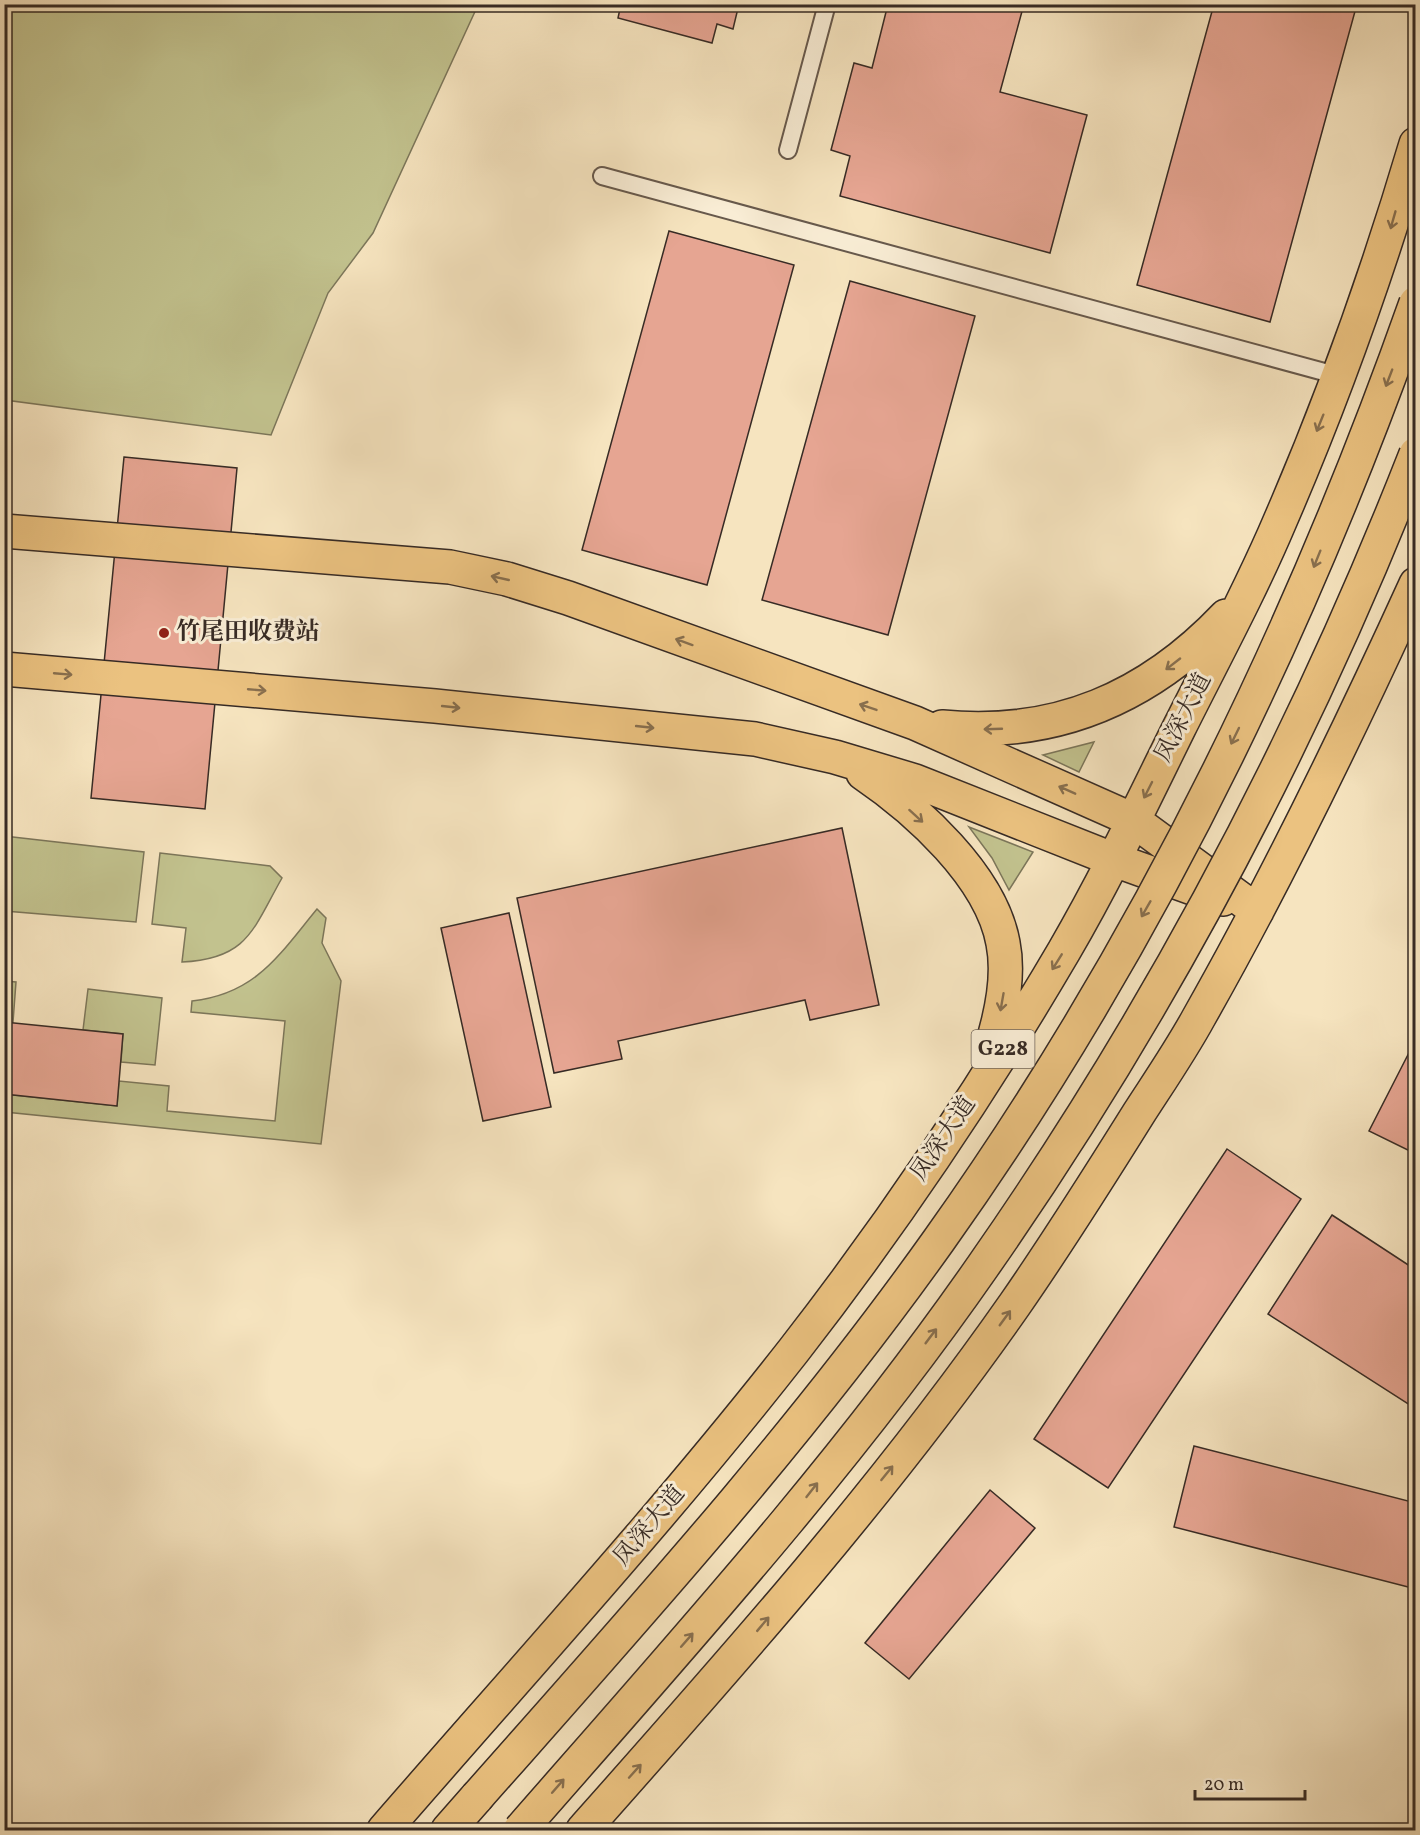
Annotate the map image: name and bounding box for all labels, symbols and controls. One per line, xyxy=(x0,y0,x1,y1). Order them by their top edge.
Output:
one-way arrow xyxy=(1387,210,1398,229)
one-way arrow xyxy=(1382,368,1393,386)
one-way arrow xyxy=(1314,413,1325,432)
one-way arrow xyxy=(1311,549,1322,568)
one-way arrow xyxy=(490,572,510,583)
place label: 竹尾田收费站 xyxy=(176,616,320,650)
marker: 竹尾田收费站 xyxy=(157,626,171,640)
one-way arrow xyxy=(675,635,694,646)
one-way arrow xyxy=(1166,658,1182,671)
one-way arrow xyxy=(52,668,72,679)
street label: 凤深大道 xyxy=(1147,668,1221,768)
one-way arrow xyxy=(247,685,267,696)
one-way arrow xyxy=(859,700,878,711)
one-way arrow xyxy=(441,702,461,713)
one-way arrow xyxy=(635,722,655,733)
one-way arrow xyxy=(983,723,1003,734)
one-way arrow xyxy=(1229,726,1240,744)
one-way arrow xyxy=(1142,780,1154,798)
one-way arrow xyxy=(1058,784,1076,795)
one-way arrow xyxy=(908,809,923,823)
one-way arrow xyxy=(1140,900,1152,917)
one-way arrow xyxy=(1051,953,1063,970)
one-way arrow xyxy=(996,991,1007,1011)
road number: G228 xyxy=(972,1030,1034,1068)
street label: 凤深大道 xyxy=(903,1090,985,1188)
one-way arrow xyxy=(999,1310,1011,1326)
one-way arrow xyxy=(925,1328,938,1344)
one-way arrow xyxy=(880,1466,894,1481)
street label: 凤深大道 xyxy=(606,1478,694,1574)
one-way arrow xyxy=(806,1483,819,1499)
one-way arrow xyxy=(756,1617,770,1632)
one-way arrow xyxy=(680,1633,694,1648)
scale bar xyxy=(1195,1763,1304,1801)
one-way arrow xyxy=(628,1764,642,1779)
text: 20 m xyxy=(1204,1773,1244,1798)
one-way arrow xyxy=(551,1779,565,1795)

